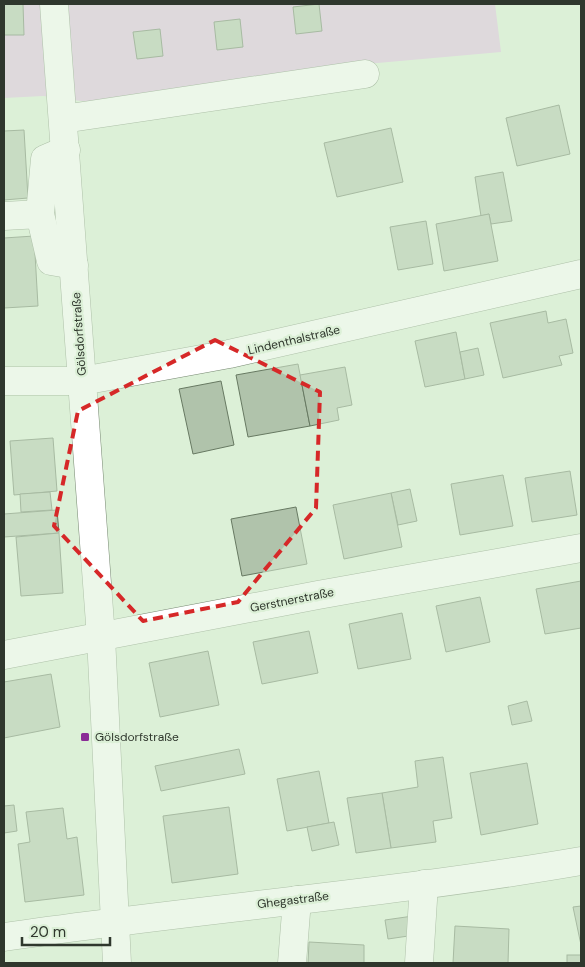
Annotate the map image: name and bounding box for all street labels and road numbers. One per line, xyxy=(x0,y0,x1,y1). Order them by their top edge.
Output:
street label: Gölsdorfstraße xyxy=(68,291,90,376)
street label: Lindenthalstraße xyxy=(246,322,342,358)
street label: Gerstnerstraße xyxy=(249,584,335,616)
street label: Ghegastraße xyxy=(256,888,330,912)

